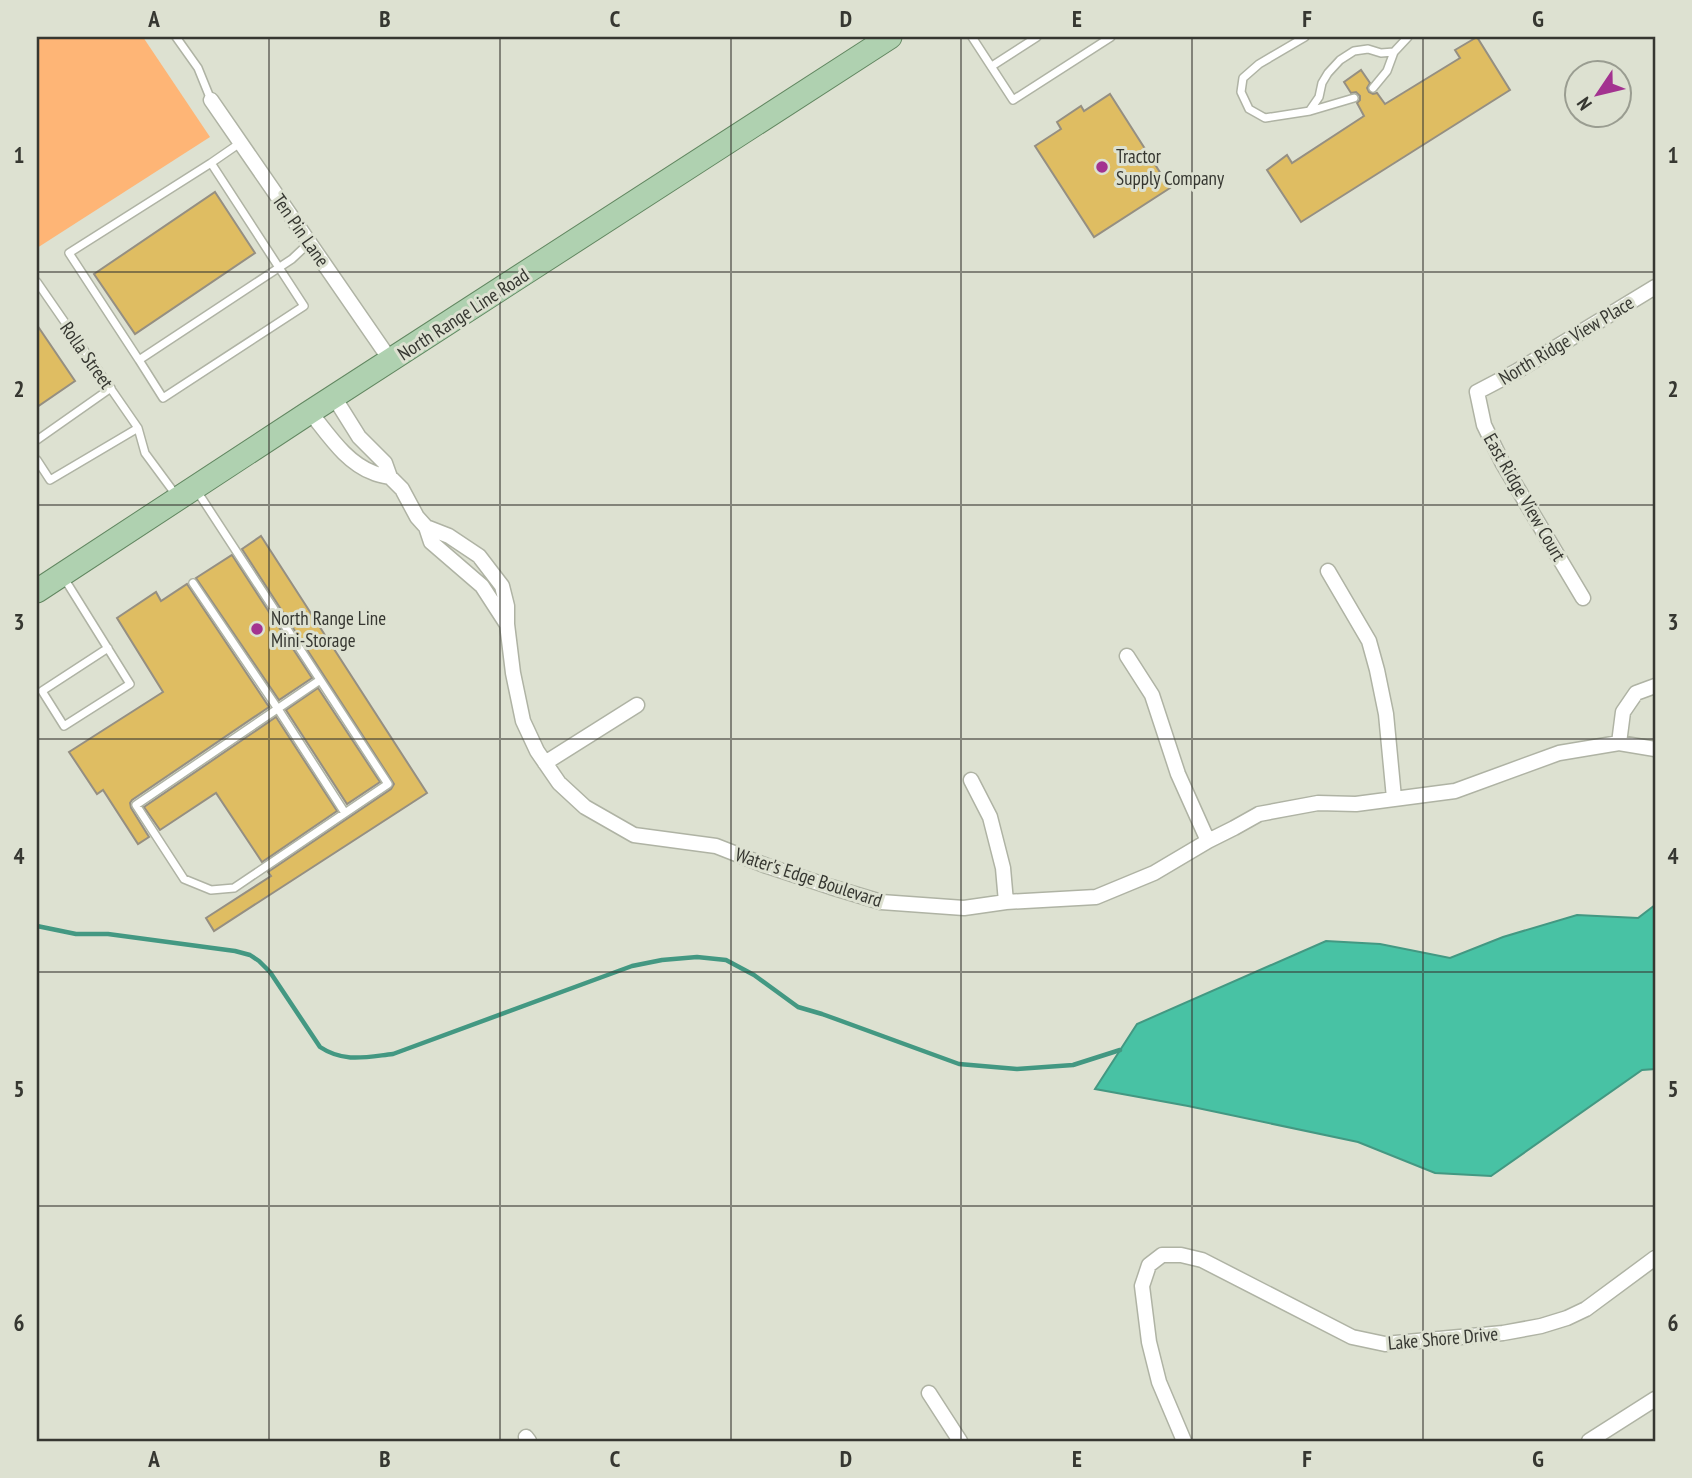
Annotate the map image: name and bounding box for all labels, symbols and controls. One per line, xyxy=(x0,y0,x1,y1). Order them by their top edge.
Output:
text: A xyxy=(147,4,160,33)
text: B xyxy=(379,4,391,33)
text: C xyxy=(610,4,621,33)
text: D xyxy=(840,4,852,33)
text: E xyxy=(1072,4,1082,33)
text: F xyxy=(1302,4,1312,33)
text: G xyxy=(1532,4,1544,33)
north arrow xyxy=(1562,60,1632,130)
text: N xyxy=(1571,93,1597,115)
text: 1 xyxy=(14,140,25,169)
text: 1 xyxy=(1668,140,1679,169)
place label: Tractor Supply Company xyxy=(1116,144,1225,190)
marker: Tractor Supply Company xyxy=(1094,159,1110,175)
street label: Ten Pin Lane xyxy=(267,189,335,271)
street label: North Range Line Road xyxy=(393,263,533,365)
street label: North Ridge View Place xyxy=(1494,290,1638,390)
street label: Rolla Street xyxy=(55,317,119,394)
text: 2 xyxy=(14,374,25,403)
text: 2 xyxy=(1668,374,1679,403)
street label: East Ridge View Court xyxy=(1479,429,1572,566)
place label: North Range Line Mini-Storage xyxy=(271,606,386,652)
text: 3 xyxy=(14,607,25,636)
text: 3 xyxy=(1668,607,1679,636)
marker: North Range Line Mini-Storage xyxy=(249,621,265,637)
text: 4 xyxy=(14,841,25,870)
text: 4 xyxy=(1668,841,1679,870)
street label: Water's Edge Boulevard xyxy=(733,842,885,912)
text: 5 xyxy=(14,1074,25,1103)
text: 5 xyxy=(1668,1074,1679,1103)
text: 6 xyxy=(14,1308,25,1337)
text: 6 xyxy=(1668,1308,1679,1337)
street label: Lake Shore Drive xyxy=(1387,1321,1499,1355)
text: A xyxy=(147,1444,160,1473)
text: B xyxy=(379,1444,391,1473)
text: C xyxy=(610,1444,621,1473)
text: D xyxy=(840,1444,852,1473)
text: E xyxy=(1072,1444,1082,1473)
text: F xyxy=(1302,1444,1312,1473)
text: G xyxy=(1532,1444,1544,1473)

